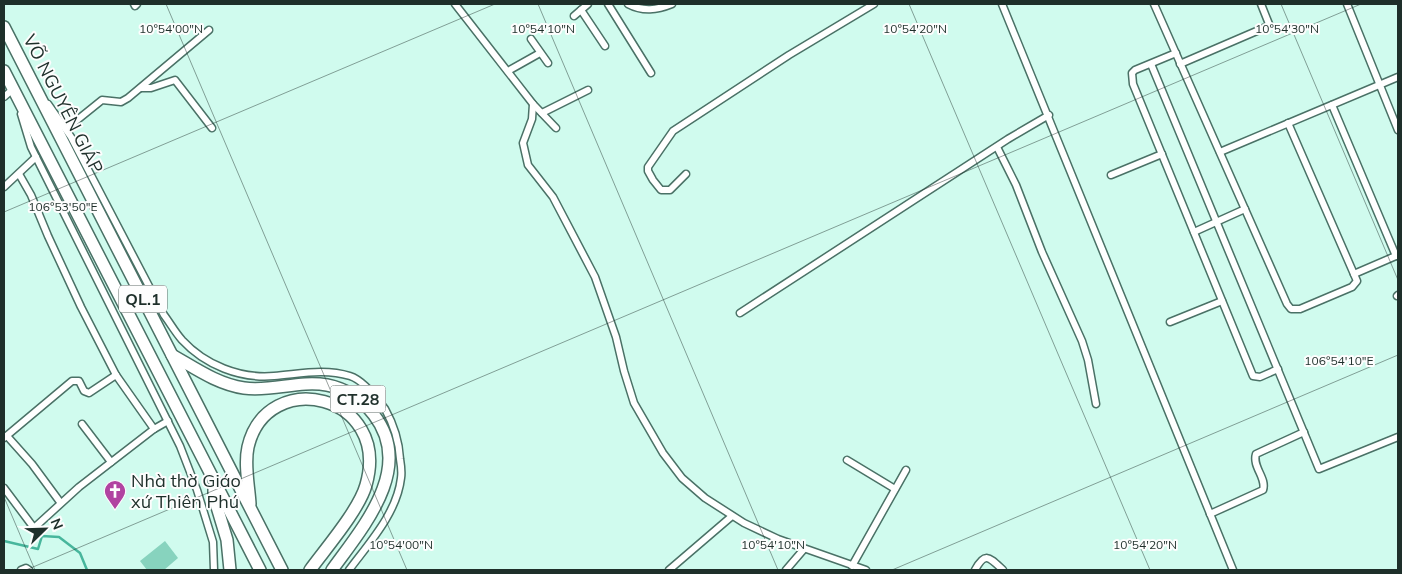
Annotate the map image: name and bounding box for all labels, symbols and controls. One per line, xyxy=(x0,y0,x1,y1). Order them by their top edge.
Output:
text: 10°54'00"N xyxy=(139,21,203,36)
text: 10°54'10"N xyxy=(511,21,575,36)
text: 10°54'20"N xyxy=(883,21,947,36)
text: 10°54'30"N xyxy=(1255,21,1319,36)
street label: VÕ NGUYÊN GIÁP xyxy=(18,30,108,177)
text: 106°53'50"E xyxy=(28,199,98,214)
road number: QL.1 xyxy=(119,286,167,312)
text: 106°54'10"E xyxy=(1304,353,1374,368)
road number: CT.28 xyxy=(330,386,386,412)
place label: Nhà thờ Giáo xứ Thiên Phú xyxy=(131,469,241,513)
church icon: Nhà thờ Giáo xứ Thiên Phú xyxy=(103,479,127,510)
north arrow xyxy=(20,504,70,554)
text: N xyxy=(47,516,67,532)
text: 10°54'00"N xyxy=(369,537,433,552)
text: 10°54'10"N xyxy=(741,537,805,552)
text: 10°54'20"N xyxy=(1113,537,1177,552)

